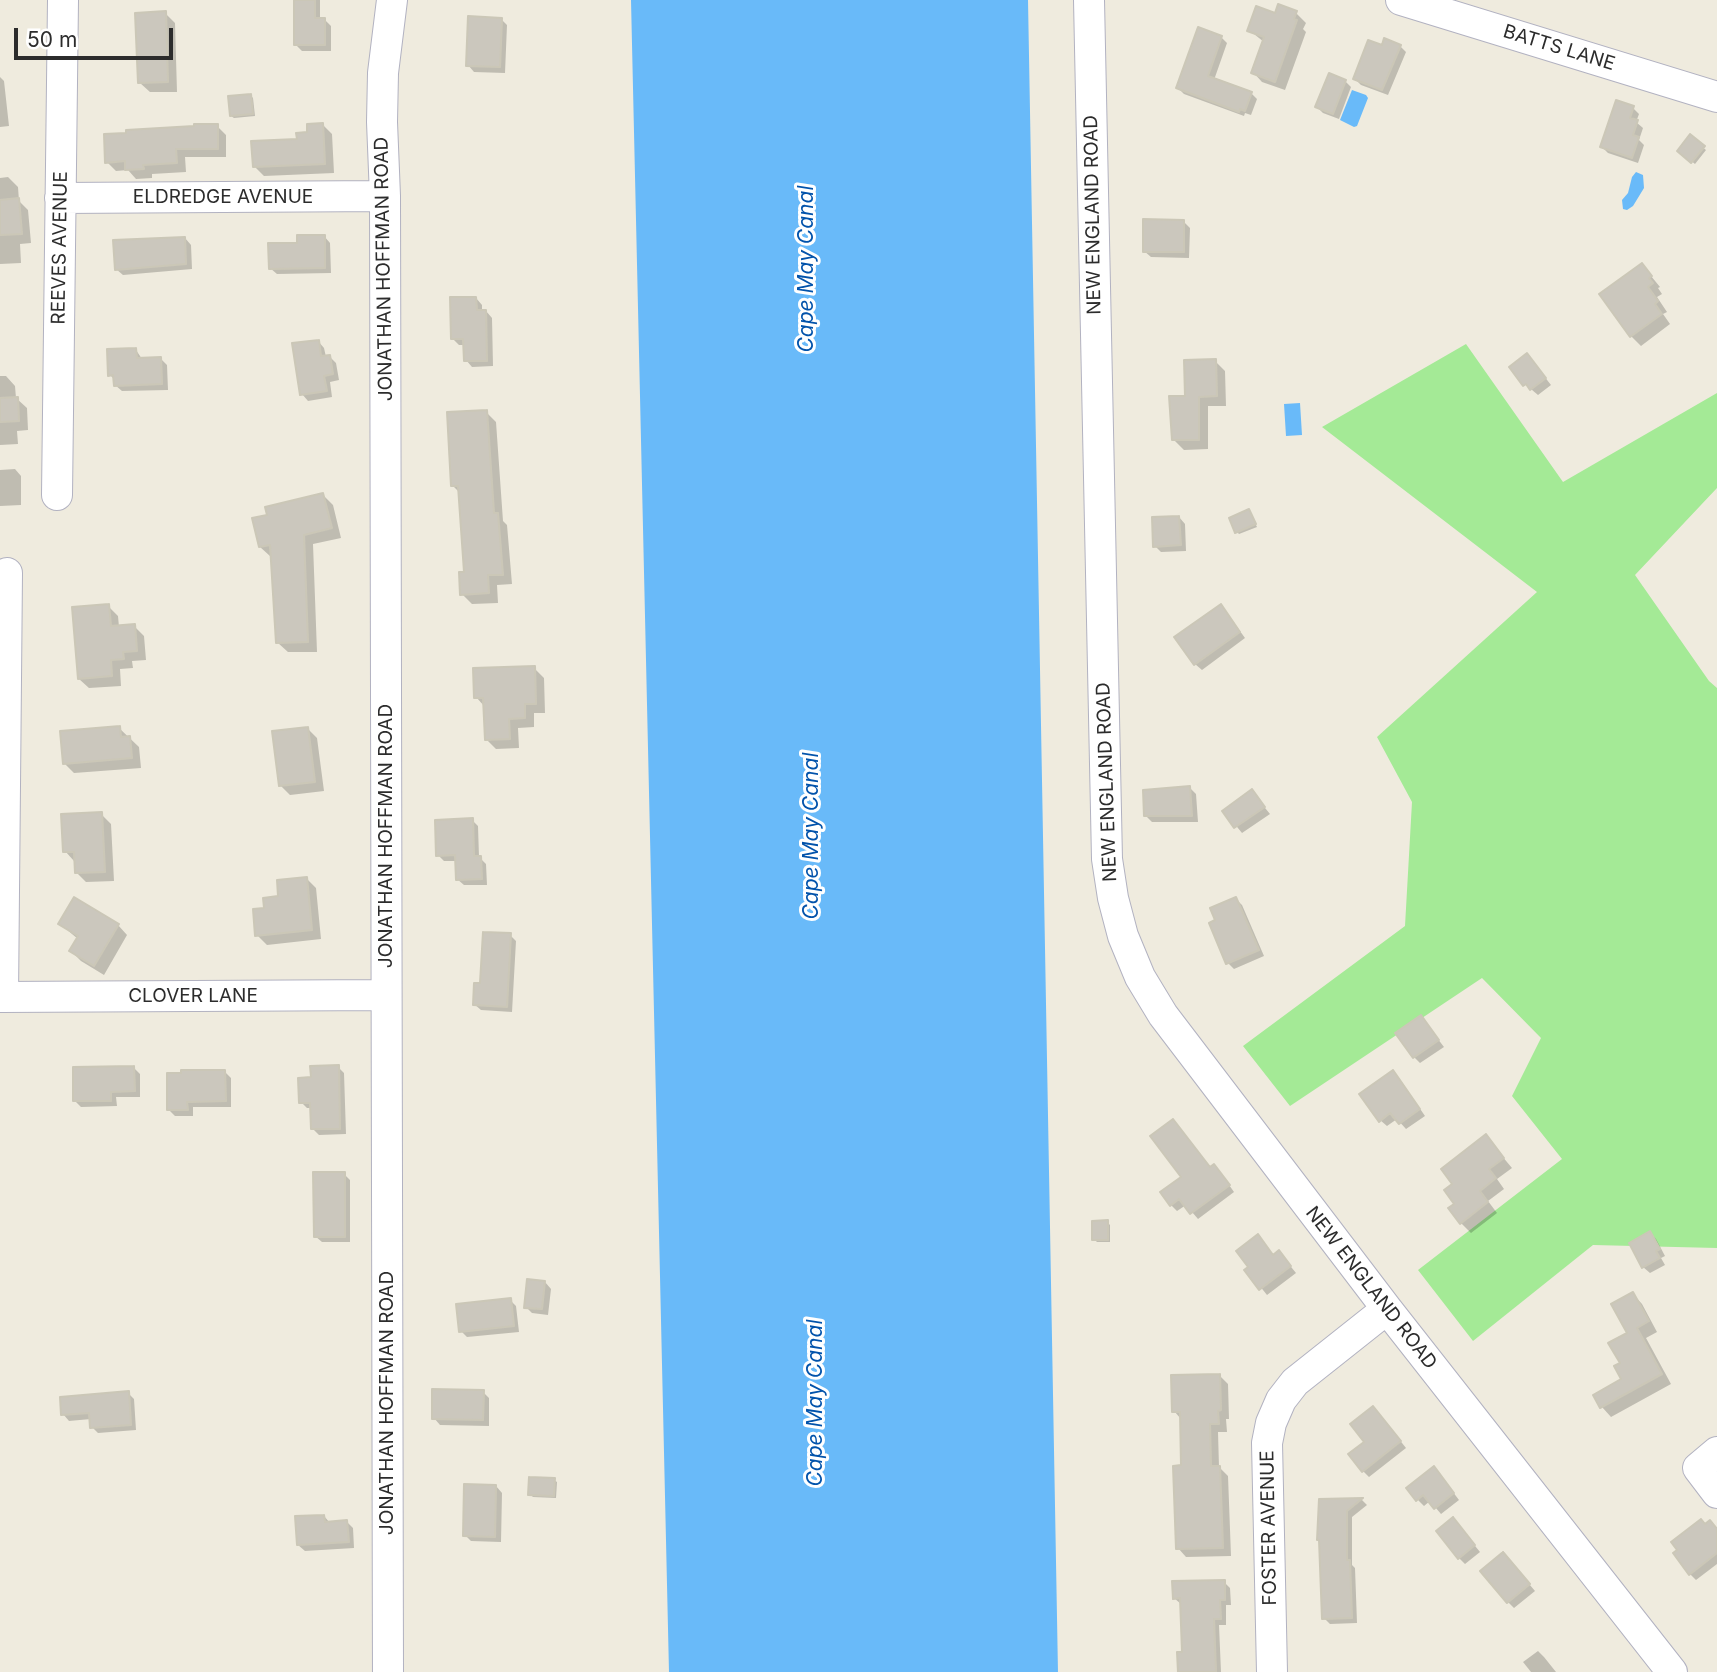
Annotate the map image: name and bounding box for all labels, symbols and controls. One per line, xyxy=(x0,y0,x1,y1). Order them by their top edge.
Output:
scale bar xyxy=(18,14,177,58)
street label: BATTS LANE xyxy=(1500,20,1618,76)
text: 50 m xyxy=(27,27,77,52)
street label: NEW ENGLAND ROAD xyxy=(1080,115,1106,315)
street label: JONATHAN HOFFMAN ROAD xyxy=(370,137,398,401)
street label: REEVES AVENUE xyxy=(47,171,73,325)
street label: ELDREDGE AVENUE xyxy=(133,186,313,208)
water label: Cape May Canal xyxy=(794,186,820,352)
street label: NEW ENGLAND ROAD xyxy=(1092,682,1122,882)
street label: JONATHAN HOFFMAN ROAD xyxy=(375,704,397,968)
water label: Cape May Canal xyxy=(799,753,825,919)
street label: CLOVER LANE xyxy=(128,985,258,1007)
street label: NEW ENGLAND ROAD xyxy=(1300,1202,1442,1374)
street label: JONATHAN HOFFMAN ROAD xyxy=(376,1271,398,1535)
water label: Cape May Canal xyxy=(803,1320,829,1486)
street label: FOSTER AVENUE xyxy=(1256,1450,1282,1606)

